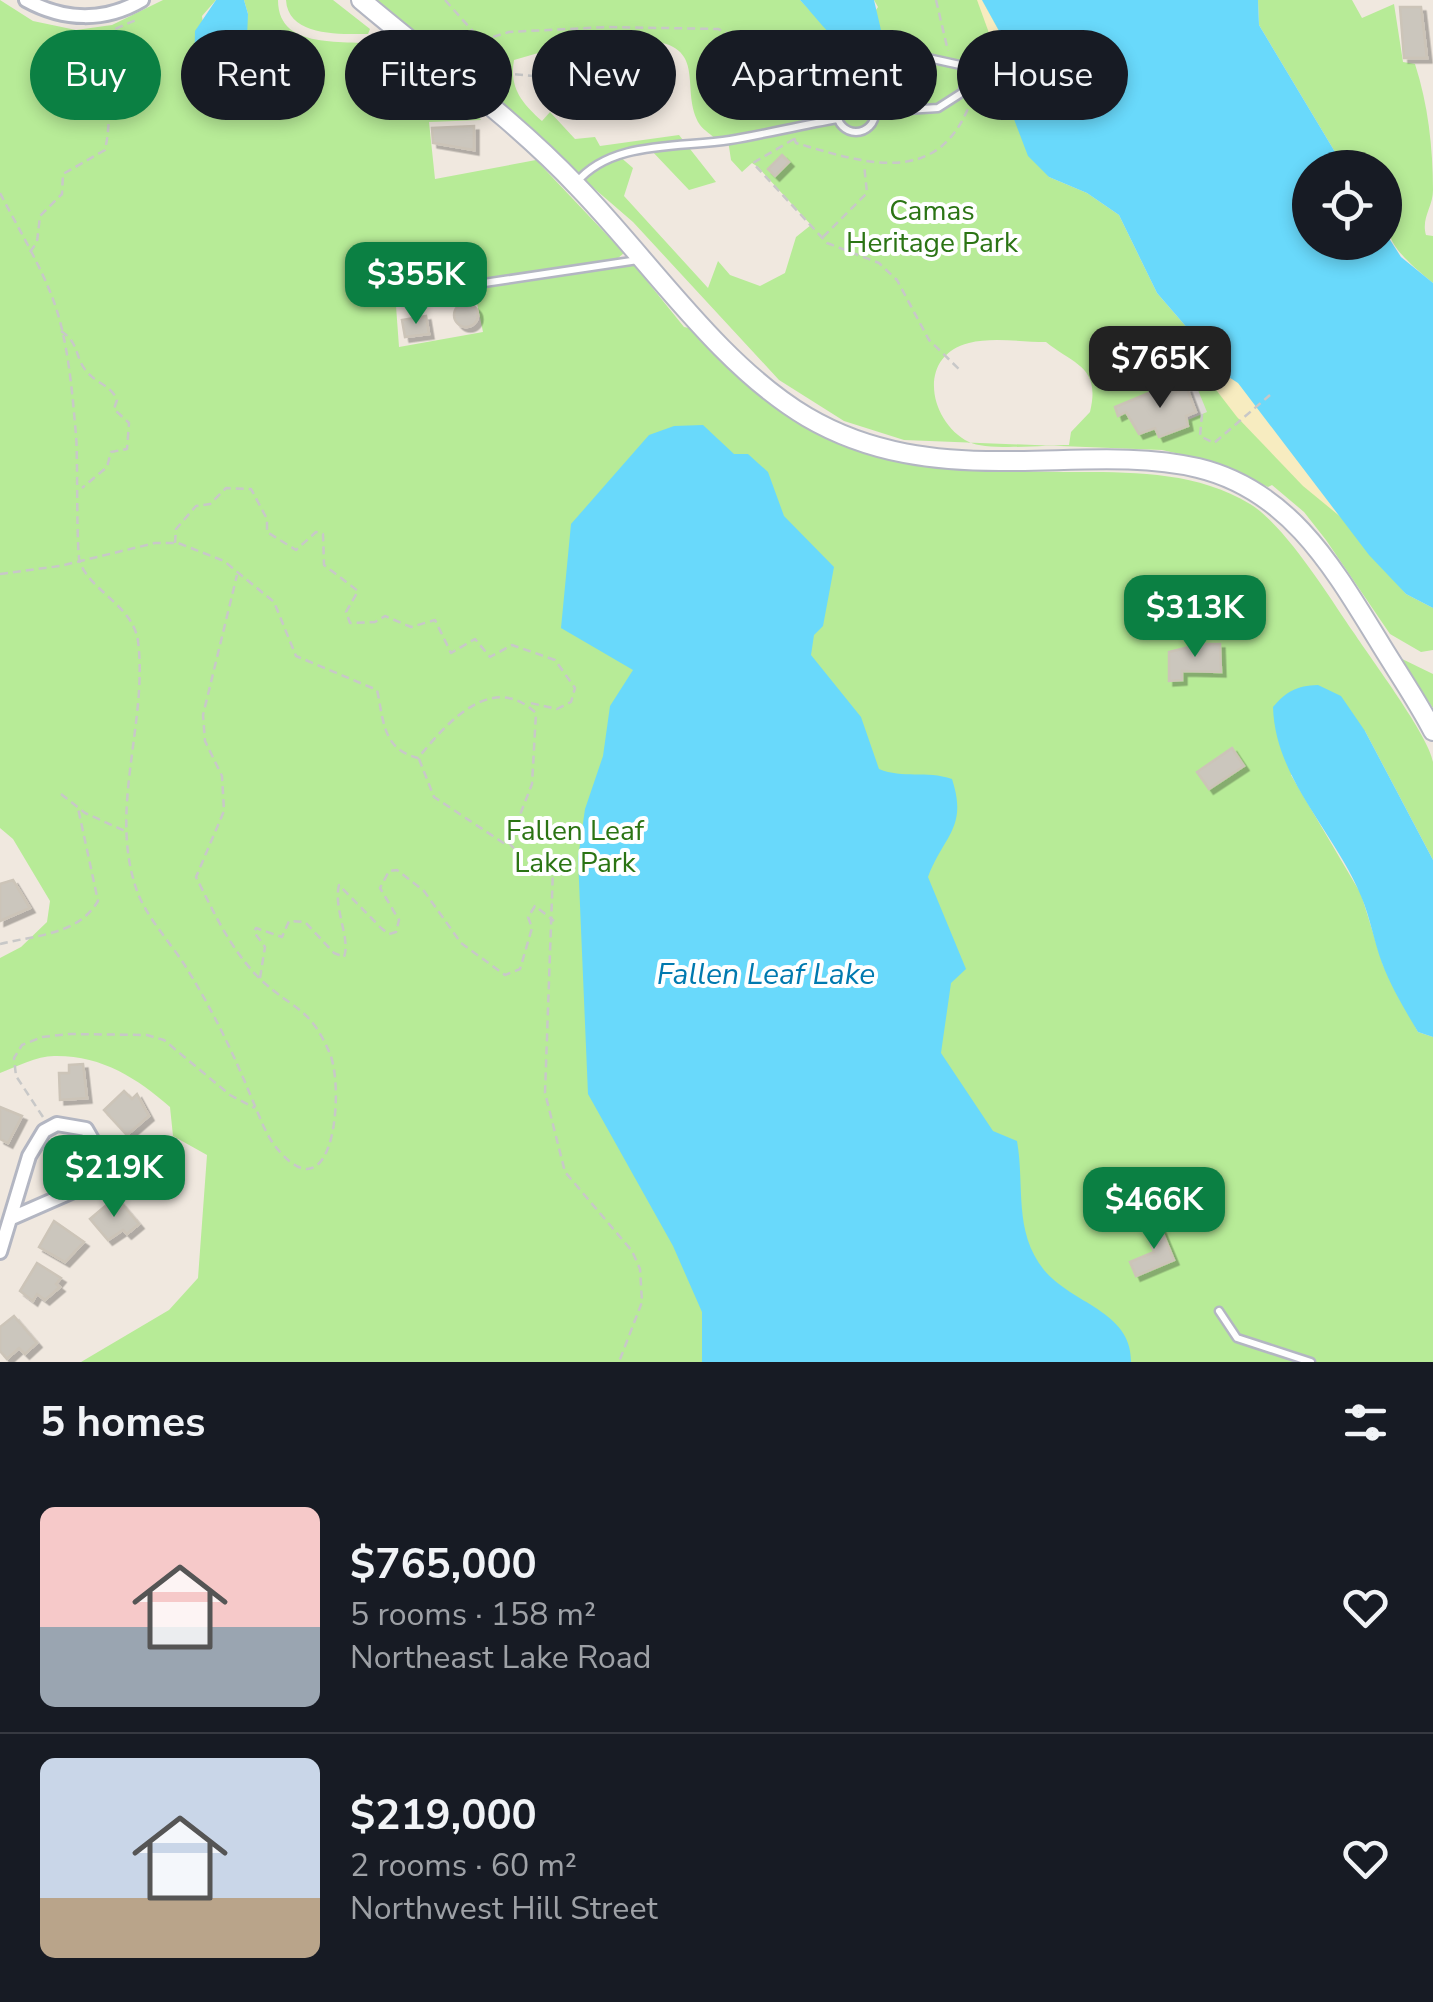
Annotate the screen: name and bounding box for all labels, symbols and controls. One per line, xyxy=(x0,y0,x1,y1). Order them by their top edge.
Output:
chip: Buy xyxy=(30,30,161,120)
chip: Rent xyxy=(181,30,325,120)
chip: Filters xyxy=(345,30,512,120)
chip: New xyxy=(532,30,676,120)
chip: Apartment xyxy=(696,30,937,120)
chip: House xyxy=(957,30,1128,120)
map controls xyxy=(1292,150,1402,260)
button: locate xyxy=(1292,150,1402,260)
park label: Camas Heritage Park xyxy=(846,192,1019,262)
pin: $355K xyxy=(346,242,486,327)
text: $355K xyxy=(367,253,465,296)
pin: $765K xyxy=(1090,326,1230,411)
text: $765K xyxy=(1111,337,1209,380)
pin: $313K xyxy=(1125,575,1265,660)
text: $313K xyxy=(1146,586,1244,629)
park label: Fallen Leaf Lake Park xyxy=(506,812,645,882)
water label: Fallen Leaf Lake xyxy=(657,954,875,995)
pin: $219K xyxy=(44,1135,184,1220)
text: $219K xyxy=(65,1146,163,1189)
pin: $466K xyxy=(1084,1167,1224,1252)
text: $466K xyxy=(1105,1178,1203,1221)
text: 5 homes xyxy=(40,1394,205,1451)
icon: filters xyxy=(1338,1395,1393,1450)
text: $765,000 xyxy=(350,1536,537,1593)
icon: home xyxy=(120,1547,240,1667)
icon: heart xyxy=(1338,1580,1393,1635)
text: 5 rooms · 158 m² xyxy=(350,1593,596,1636)
text: Northeast Lake Road xyxy=(350,1636,651,1679)
text: $219,000 xyxy=(350,1787,537,1844)
icon: home xyxy=(120,1798,240,1918)
icon: heart xyxy=(1338,1831,1393,1886)
text: 2 rooms · 60 m² xyxy=(350,1844,577,1887)
text: Northwest Hill Street xyxy=(350,1887,658,1930)

